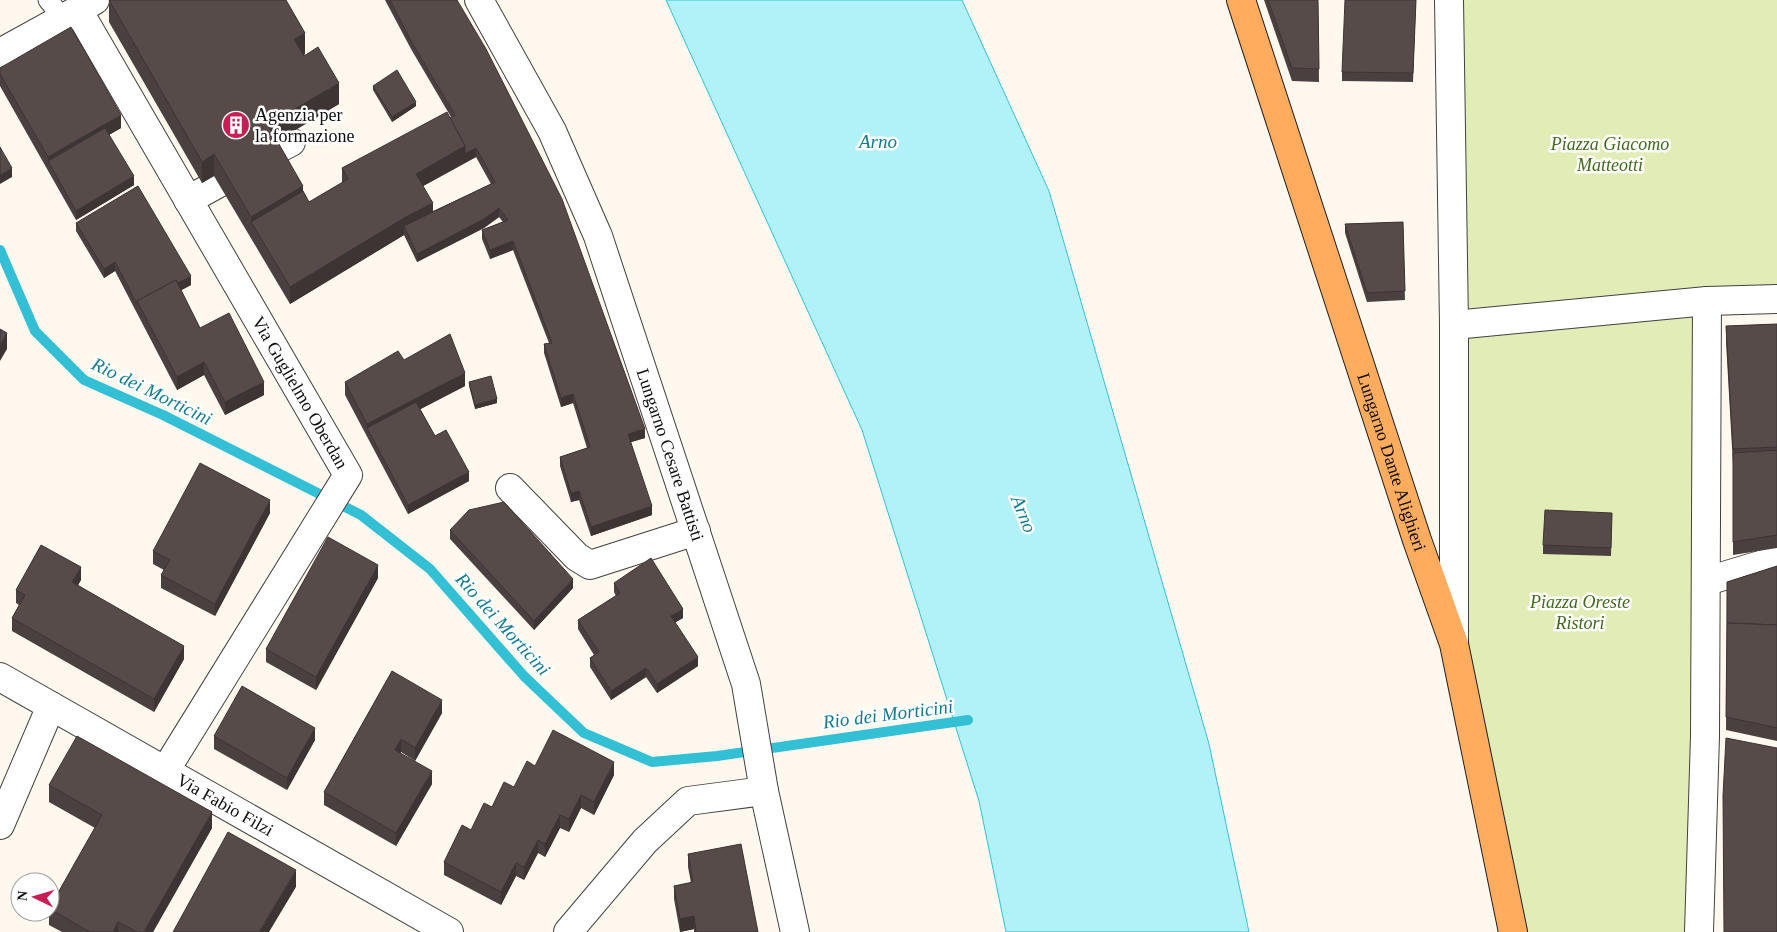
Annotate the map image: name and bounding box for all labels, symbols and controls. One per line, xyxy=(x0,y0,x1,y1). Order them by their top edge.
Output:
place label: Agenzia per la formazione xyxy=(255,105,354,146)
building icon: Agenzia per la formazione xyxy=(221,110,251,140)
water label: Arno xyxy=(857,131,897,152)
park label: Piazza Giacomo Matteotti xyxy=(1550,134,1669,175)
street label: Via Guglielmo Oberdan xyxy=(248,313,352,472)
water label: Rio dei Morticini xyxy=(88,352,215,429)
street label: Lungarno Cesare Battisti xyxy=(633,366,708,543)
street label: Lungarno Dante Alighieri xyxy=(1353,371,1430,554)
water label: Arno xyxy=(1006,491,1041,536)
water label: Rio dei Morticini xyxy=(451,568,555,680)
park label: Piazza Oreste Ristori xyxy=(1529,592,1630,633)
water label: Rio dei Morticini xyxy=(821,696,954,733)
street label: Via Fabio Filzi xyxy=(173,770,277,840)
north arrow xyxy=(10,872,60,922)
text: N xyxy=(15,890,30,902)

